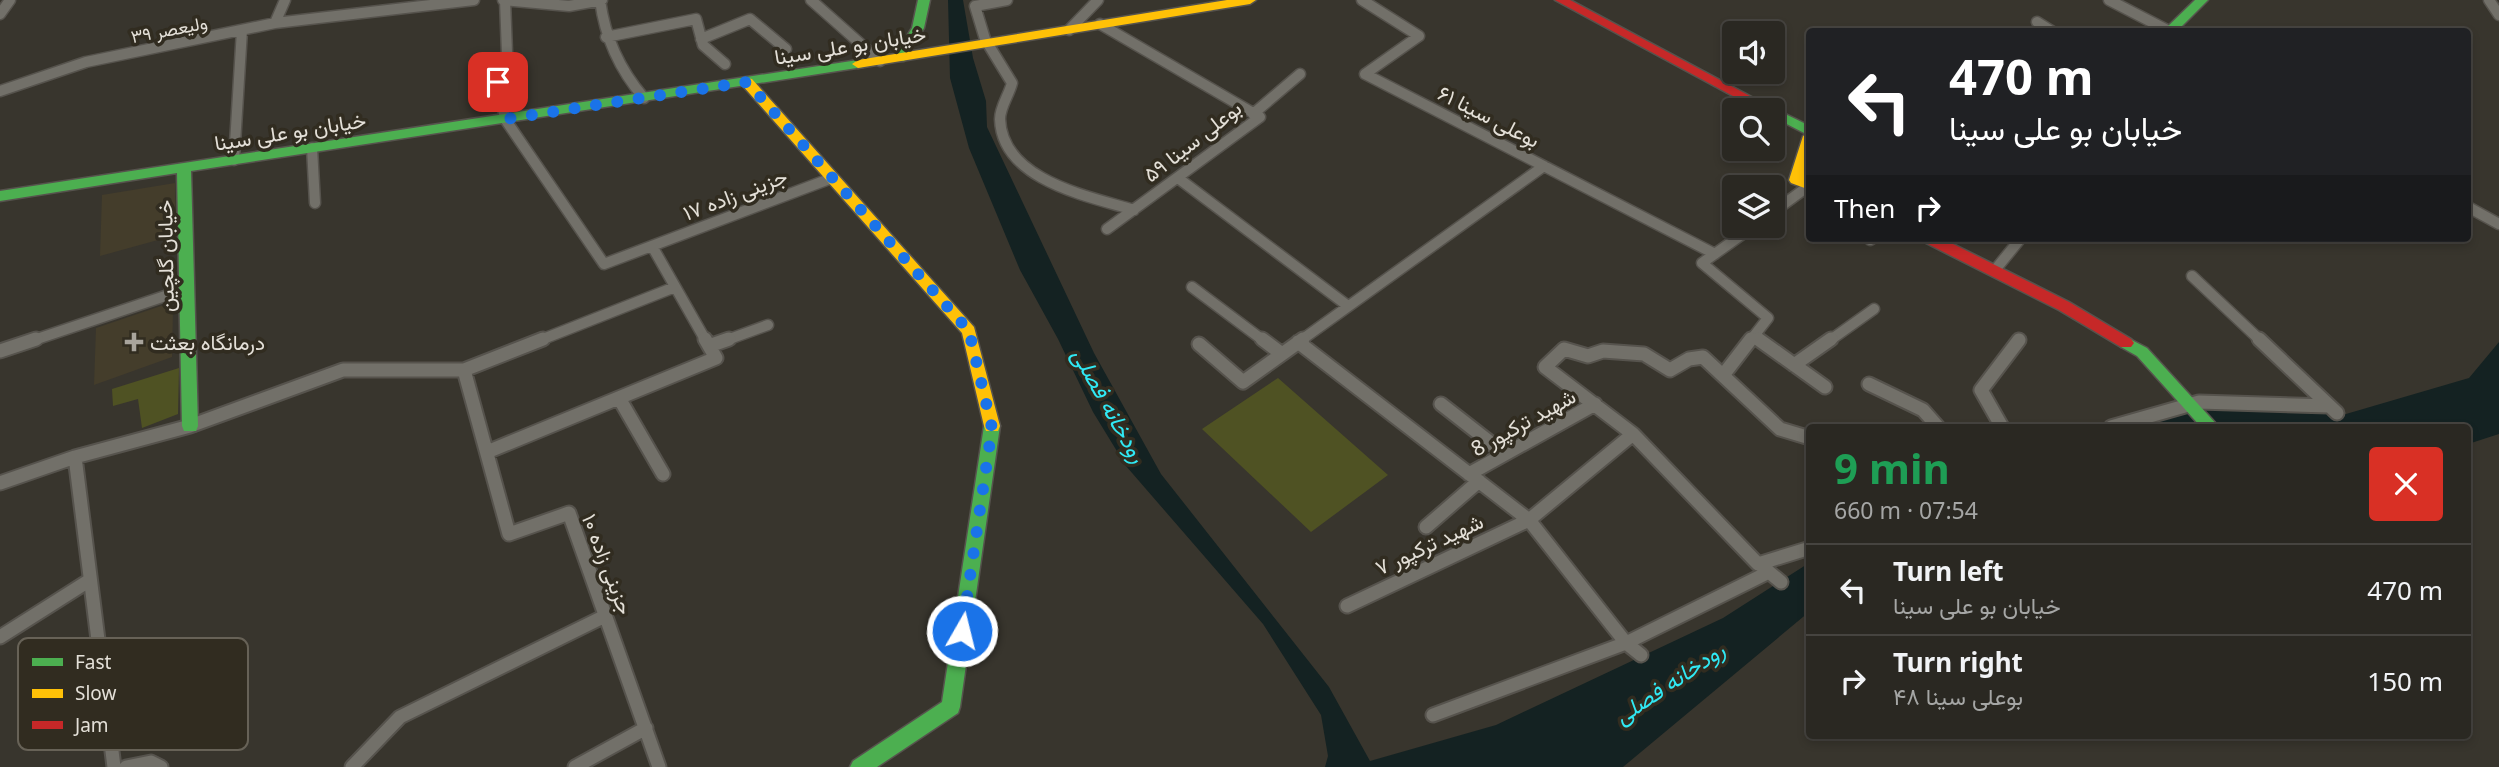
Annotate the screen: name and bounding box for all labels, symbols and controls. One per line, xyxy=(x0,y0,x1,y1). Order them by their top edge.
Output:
street label: ولیعصر ۳۹ xyxy=(129,10,209,48)
street label: خیابان بو علی سینا xyxy=(772,19,928,71)
map controls xyxy=(1722,21,1785,238)
button: sound xyxy=(1722,21,1785,84)
text: 470 m xyxy=(1949,43,2094,109)
pin xyxy=(468,52,528,112)
icon: left xyxy=(1834,56,1925,147)
icon: arrive xyxy=(479,63,517,101)
street label: بوعلی سینا ۶۱ xyxy=(1433,78,1545,154)
street label: بوعلی سینا ۵۹ xyxy=(1137,94,1247,188)
button: search xyxy=(1722,98,1785,161)
street label: خیابان بو علی سینا xyxy=(212,105,368,157)
text: خیابان بو علی سینا xyxy=(1949,106,2182,149)
street label: جزینی زاده ۱۷ xyxy=(679,161,791,227)
button: layers xyxy=(1722,175,1785,238)
icon: right xyxy=(1909,189,1947,227)
text: Then xyxy=(1834,190,1895,226)
street label: خیابان گلچین xyxy=(150,200,181,312)
place label: درمانگاه بعثت xyxy=(150,328,265,356)
marker: درمانگاه بعثت xyxy=(124,332,144,352)
water label: رودخانه فصلی xyxy=(1065,342,1155,468)
street label: شهید ترکپور 8 xyxy=(1466,382,1581,463)
text: 9 min xyxy=(1834,439,1950,496)
button: close xyxy=(2369,447,2443,521)
text: 660 m · 07:54 xyxy=(1834,494,1978,526)
street label: شهید ترکپور ۷ xyxy=(1370,507,1488,582)
street label: جزینی زاده ۱۰ xyxy=(576,510,640,618)
text: Turn left xyxy=(1893,553,2004,589)
icon: left xyxy=(1834,571,1872,609)
text: 470 m xyxy=(2367,572,2443,608)
text: خیابان بو علی سینا xyxy=(1893,589,2061,621)
position arrow xyxy=(925,594,999,668)
water label: رودخانه فصلی xyxy=(1607,633,1731,731)
legend xyxy=(18,638,248,750)
text: Turn right xyxy=(1893,644,2023,680)
text: Fast xyxy=(75,649,112,675)
icon: right xyxy=(1834,662,1872,700)
text: 150 m xyxy=(2367,663,2443,699)
text: Slow xyxy=(75,680,116,706)
text: بوعلی سینا ۴۸ xyxy=(1893,680,2023,712)
text: Jam xyxy=(73,712,109,738)

